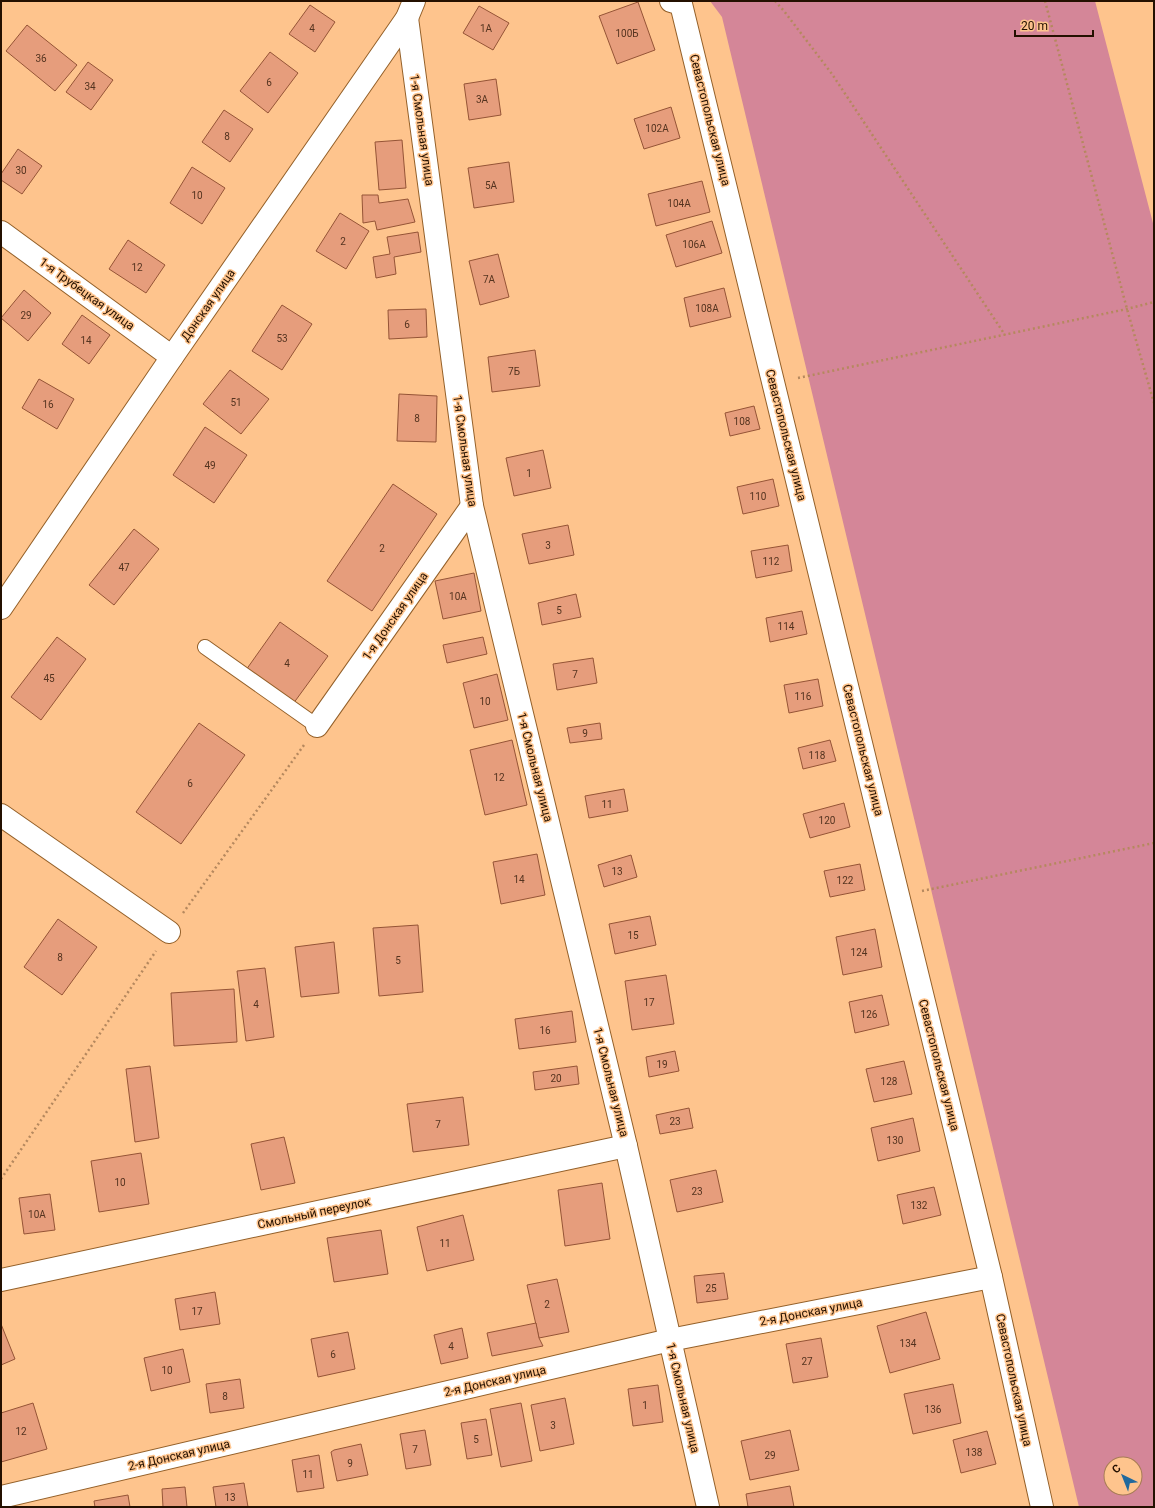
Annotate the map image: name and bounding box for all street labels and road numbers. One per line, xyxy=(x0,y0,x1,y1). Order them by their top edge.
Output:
street label: Севастопольская улица xyxy=(687,53,733,187)
street label: 1-я Смольная улица xyxy=(407,73,437,187)
street label: 1-я Трубецкая улица xyxy=(37,255,137,333)
street label: Донская улица xyxy=(178,266,238,344)
street label: Севастопольская улица xyxy=(763,368,809,502)
street label: 1-я Смольная улица xyxy=(450,394,480,508)
street label: 1-я Донская улица xyxy=(359,569,431,663)
street label: Севастопольская улица xyxy=(840,683,886,817)
street label: 1-я Смольная улица xyxy=(515,711,555,823)
street label: Севастопольская улица xyxy=(916,998,962,1132)
street label: 1-я Смольная улица xyxy=(591,1026,631,1138)
street label: Смольный переулок xyxy=(256,1194,372,1232)
street label: 2-я Донская улица xyxy=(759,1295,863,1329)
street label: Севастопольская улица xyxy=(993,1312,1035,1448)
street label: 1-я Смольная улица xyxy=(664,1342,702,1454)
street label: 2-я Донская улица xyxy=(443,1362,547,1400)
street label: 2-я Донская улица xyxy=(127,1436,231,1474)

